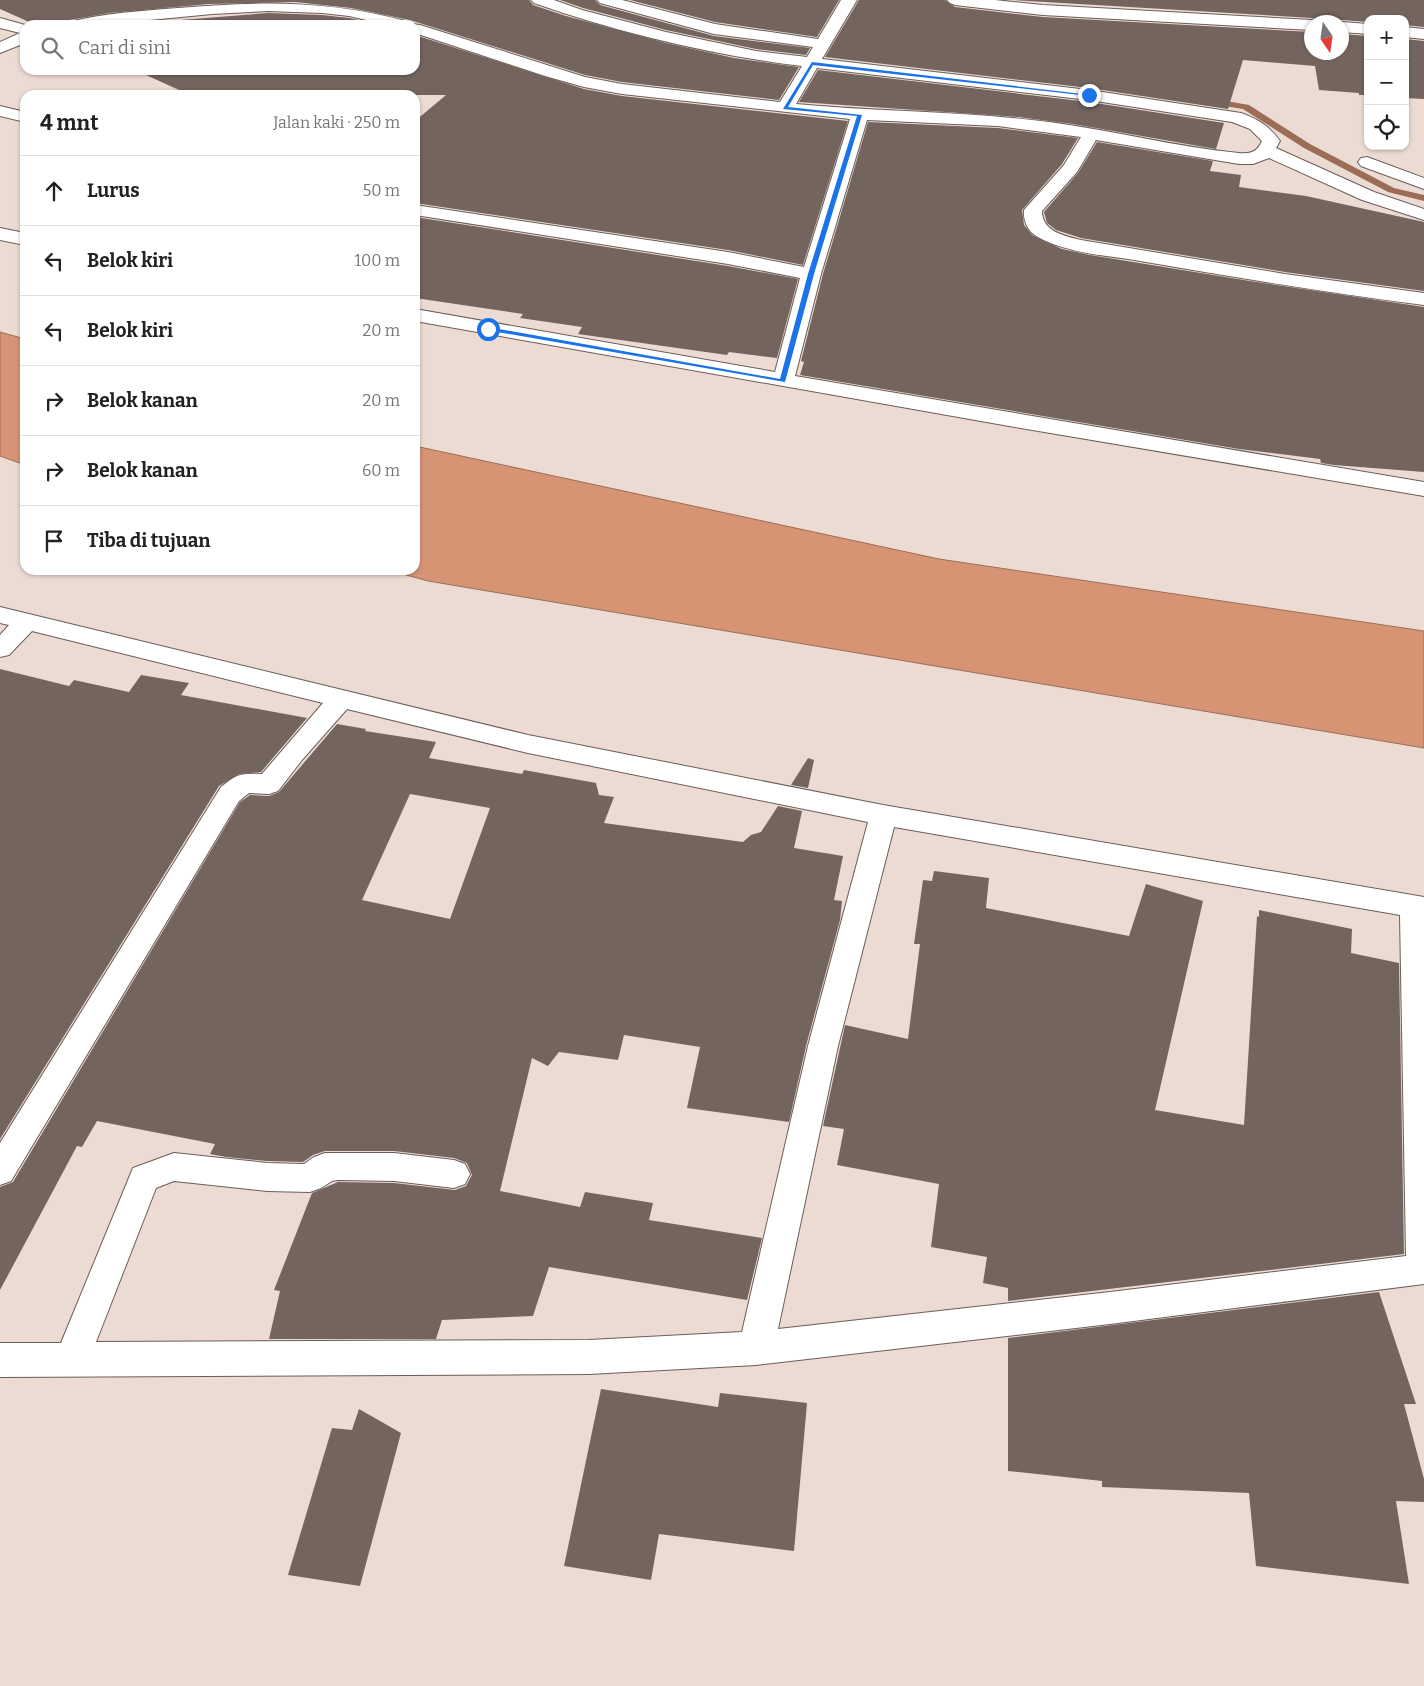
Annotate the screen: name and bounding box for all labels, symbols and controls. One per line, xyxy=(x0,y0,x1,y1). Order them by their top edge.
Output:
north arrow xyxy=(1304,15,1349,60)
map controls xyxy=(1364,15,1409,150)
button: + xyxy=(1364,15,1409,60)
search box xyxy=(20,20,420,75)
icon: search xyxy=(38,34,66,62)
text: Cari di sini xyxy=(78,36,171,59)
button: − xyxy=(1364,60,1409,105)
route end xyxy=(1078,84,1101,107)
button: locate xyxy=(1364,105,1409,150)
text: 4 mnt xyxy=(40,110,98,136)
text: Jalan kaki · 250 m xyxy=(273,113,400,132)
icon: ahead xyxy=(40,177,68,205)
text: Lurus xyxy=(87,179,140,202)
text: 50 m xyxy=(363,181,400,200)
icon: left xyxy=(40,247,68,275)
text: Belok kiri xyxy=(87,249,173,272)
text: 100 m xyxy=(355,251,400,270)
icon: left xyxy=(40,317,68,345)
route start xyxy=(477,318,500,341)
text: Belok kiri xyxy=(87,319,173,342)
text: 20 m xyxy=(363,321,400,340)
icon: right xyxy=(40,387,68,415)
text: Belok kanan xyxy=(87,389,198,412)
text: 20 m xyxy=(363,391,400,410)
icon: right xyxy=(40,457,68,485)
text: Belok kanan xyxy=(87,459,198,482)
text: 60 m xyxy=(362,461,400,480)
icon: arrive xyxy=(40,527,68,555)
text: Tiba di tujuan xyxy=(87,529,211,552)

